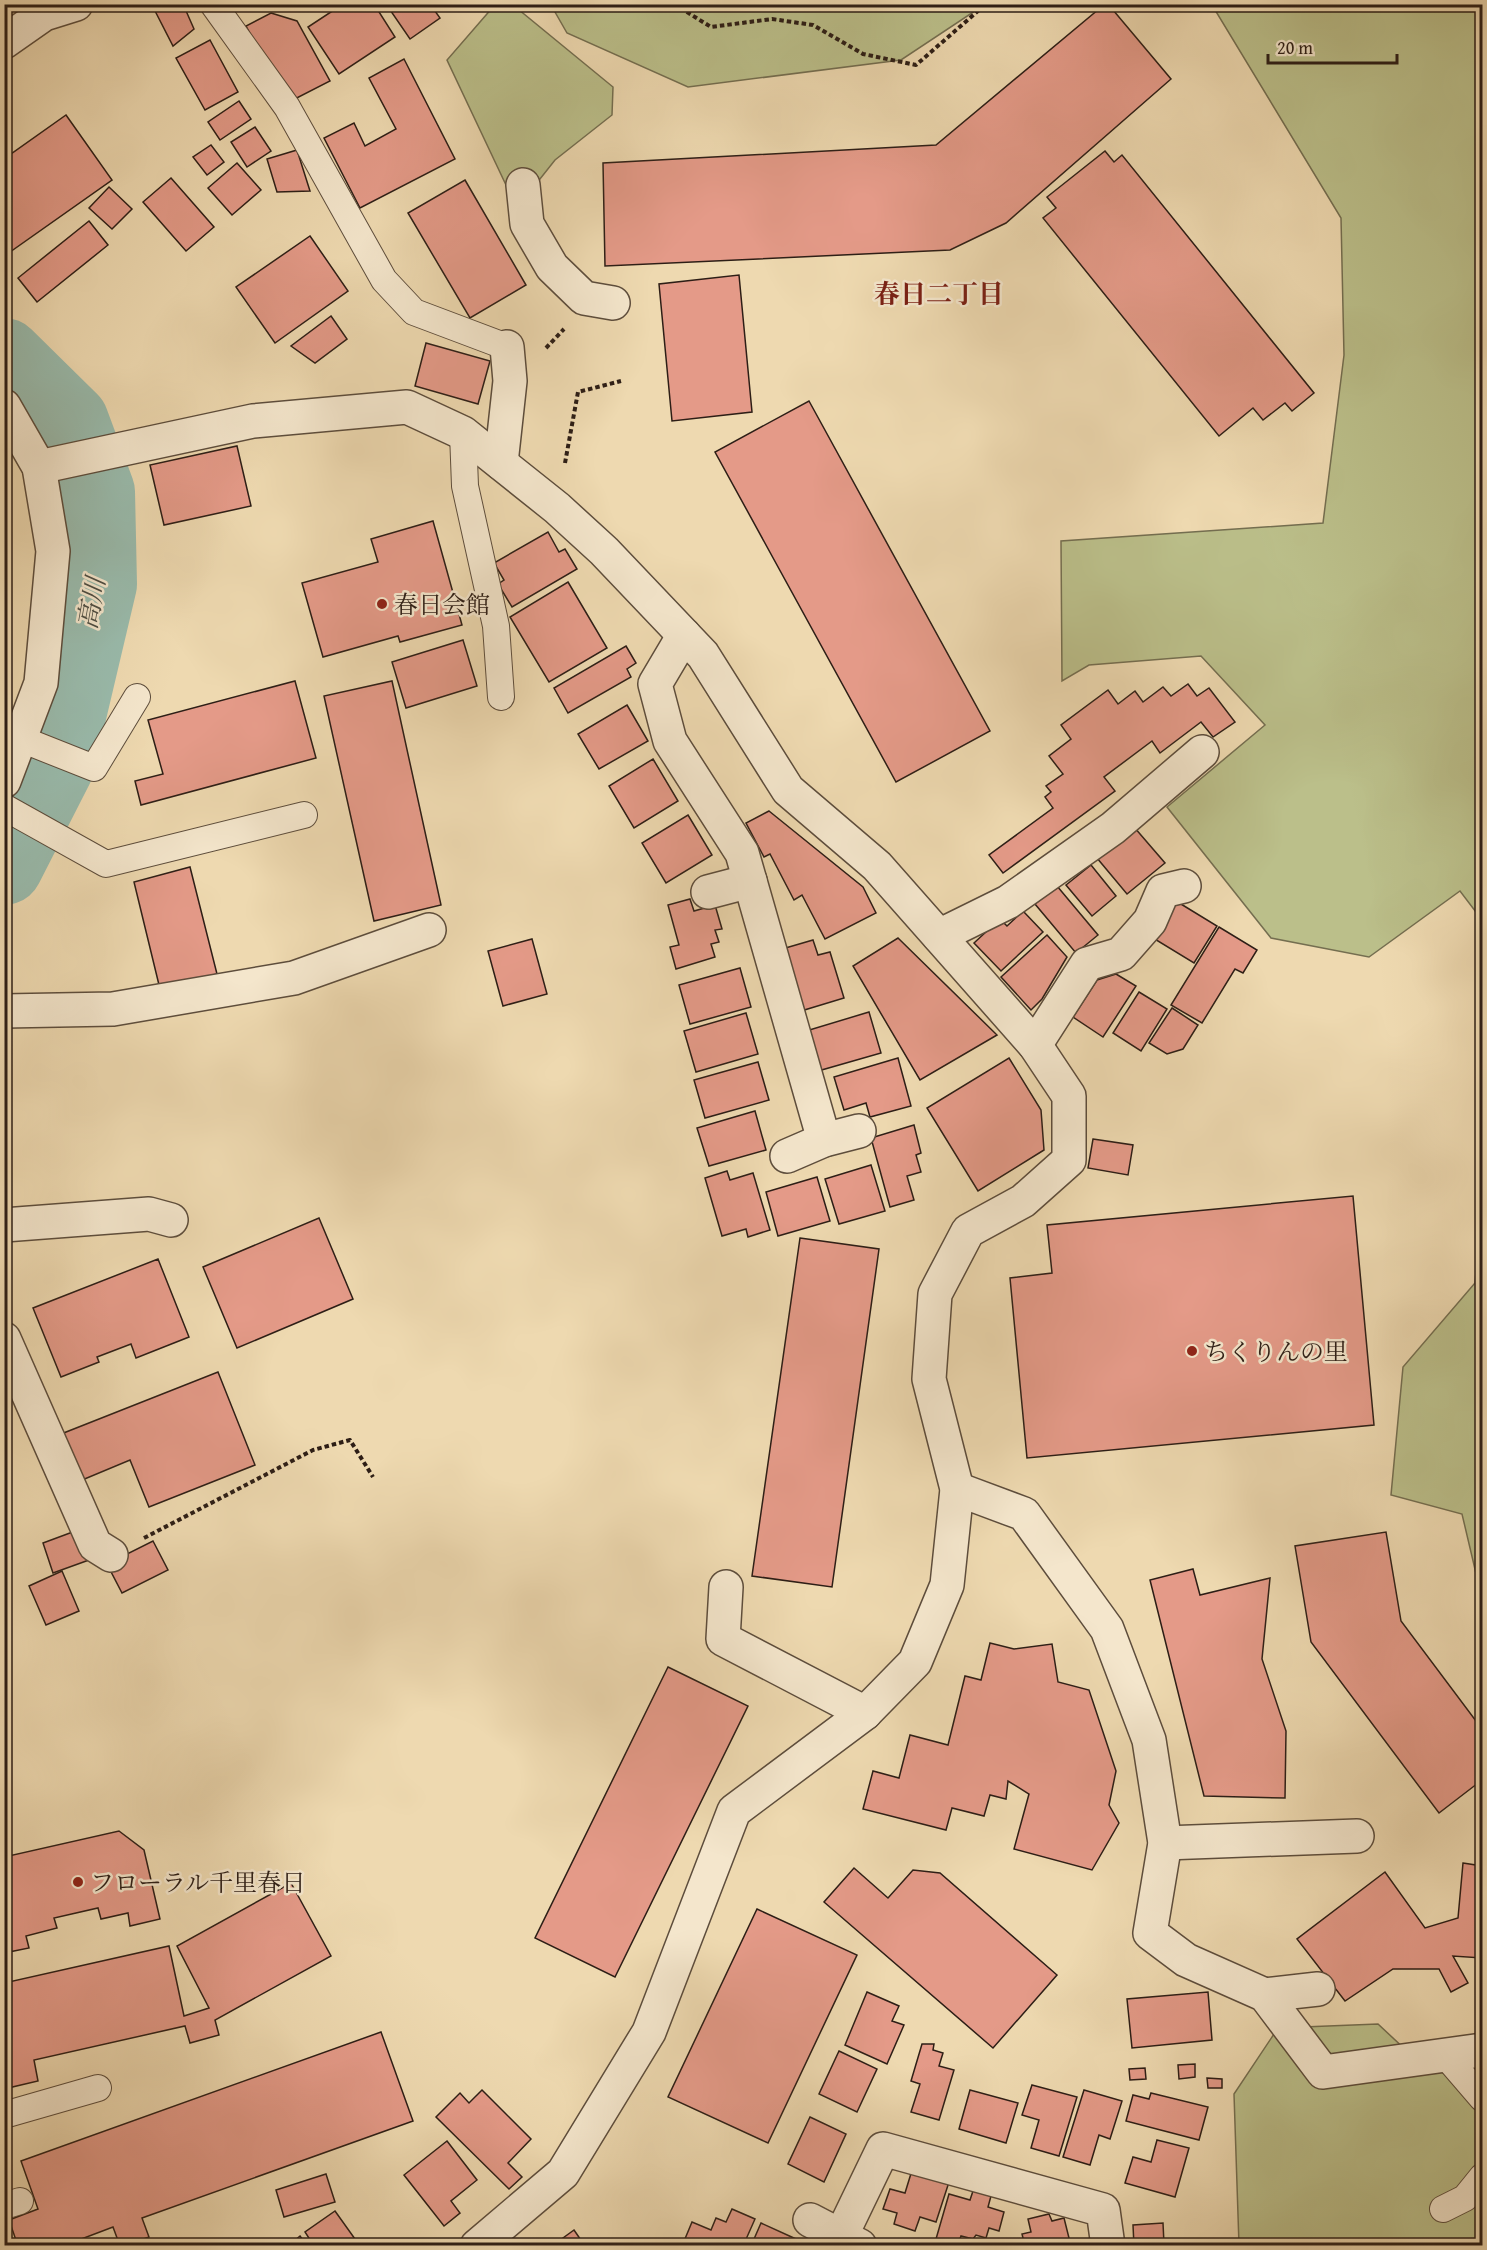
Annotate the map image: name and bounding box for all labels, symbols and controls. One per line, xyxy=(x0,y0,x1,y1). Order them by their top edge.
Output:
scale bar xyxy=(1268,27,1397,65)
text: 20 m xyxy=(1277,34,1313,61)
district label: 春日二丁目 xyxy=(874,274,1004,313)
water label: 高川 xyxy=(67,571,115,632)
place label: 春日会館 xyxy=(394,587,490,622)
marker: 春日会館 xyxy=(375,597,389,611)
place label: ちくりんの里 xyxy=(1204,1334,1348,1369)
marker: ちくりんの里 xyxy=(1185,1344,1199,1358)
place label: フローラル千里春日 xyxy=(90,1865,305,1900)
marker: フローラル千里春日 xyxy=(71,1875,85,1889)

